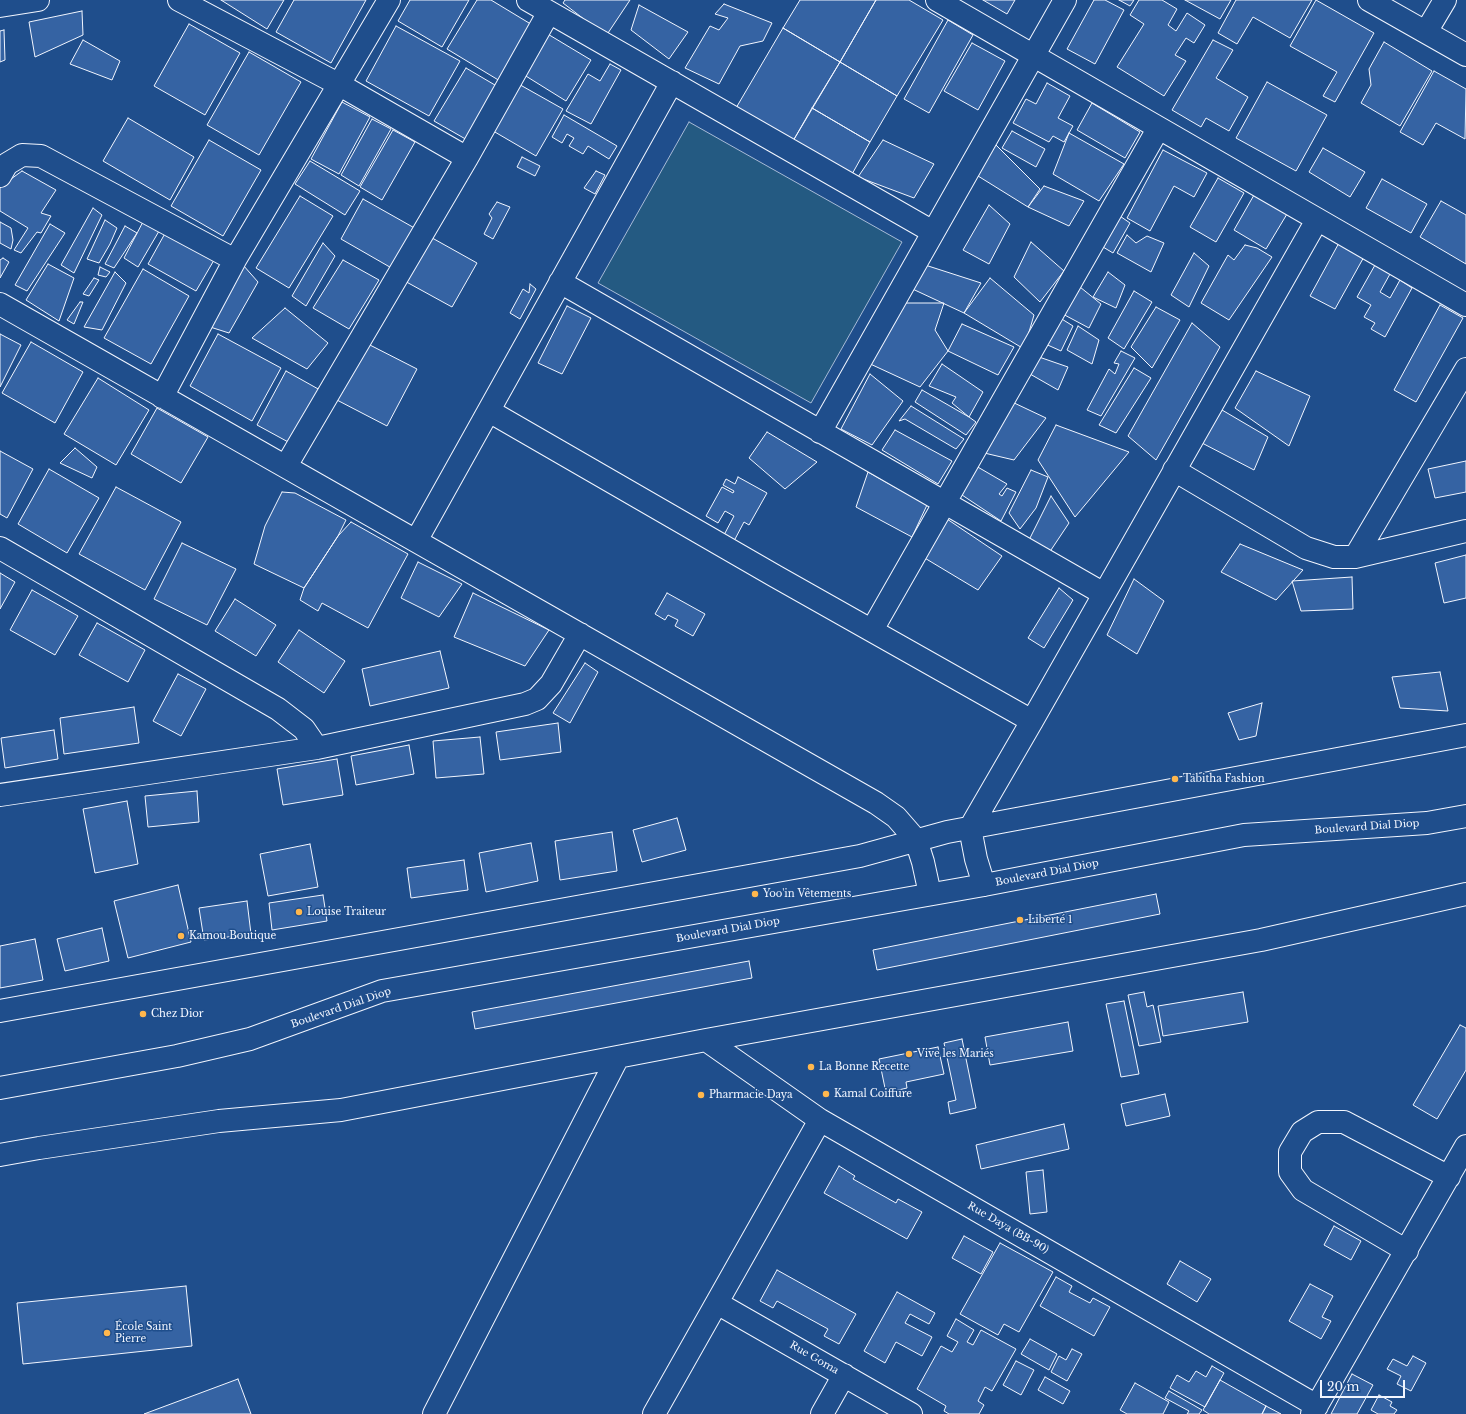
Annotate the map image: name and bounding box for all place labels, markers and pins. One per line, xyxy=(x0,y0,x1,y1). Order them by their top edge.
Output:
place label: Tabitha Fashion xyxy=(1183,773,1265,785)
marker: Tabitha Fashion xyxy=(1170,774,1180,784)
place label: Yoo'in Vêtements xyxy=(763,888,851,900)
marker: Yoo'in Vêtements xyxy=(750,889,760,899)
place label: Louise Traiteur xyxy=(307,906,386,918)
marker: Louise Traiteur xyxy=(294,907,304,917)
place label: Liberté 1 xyxy=(1028,914,1073,926)
marker: Liberté 1 xyxy=(1015,915,1025,925)
place label: Kamou Boutique xyxy=(189,930,276,942)
marker: Kamou Boutique xyxy=(176,931,186,941)
place label: Chez Dior xyxy=(151,1008,204,1020)
marker: Chez Dior xyxy=(138,1009,148,1019)
place label: Vive les Mariés xyxy=(917,1048,994,1060)
marker: Vive les Mariés xyxy=(904,1049,914,1059)
place label: La Bonne Recette xyxy=(819,1061,909,1073)
marker: La Bonne Recette xyxy=(806,1062,816,1072)
place label: Kamal Coiffure xyxy=(834,1088,912,1100)
place label: Pharmacie Daya xyxy=(709,1089,793,1101)
marker: Kamal Coiffure xyxy=(821,1089,831,1099)
marker: Pharmacie Daya xyxy=(696,1090,706,1100)
place label: École Saint Pierre xyxy=(115,1321,172,1344)
marker: École Saint Pierre xyxy=(102,1328,112,1338)

